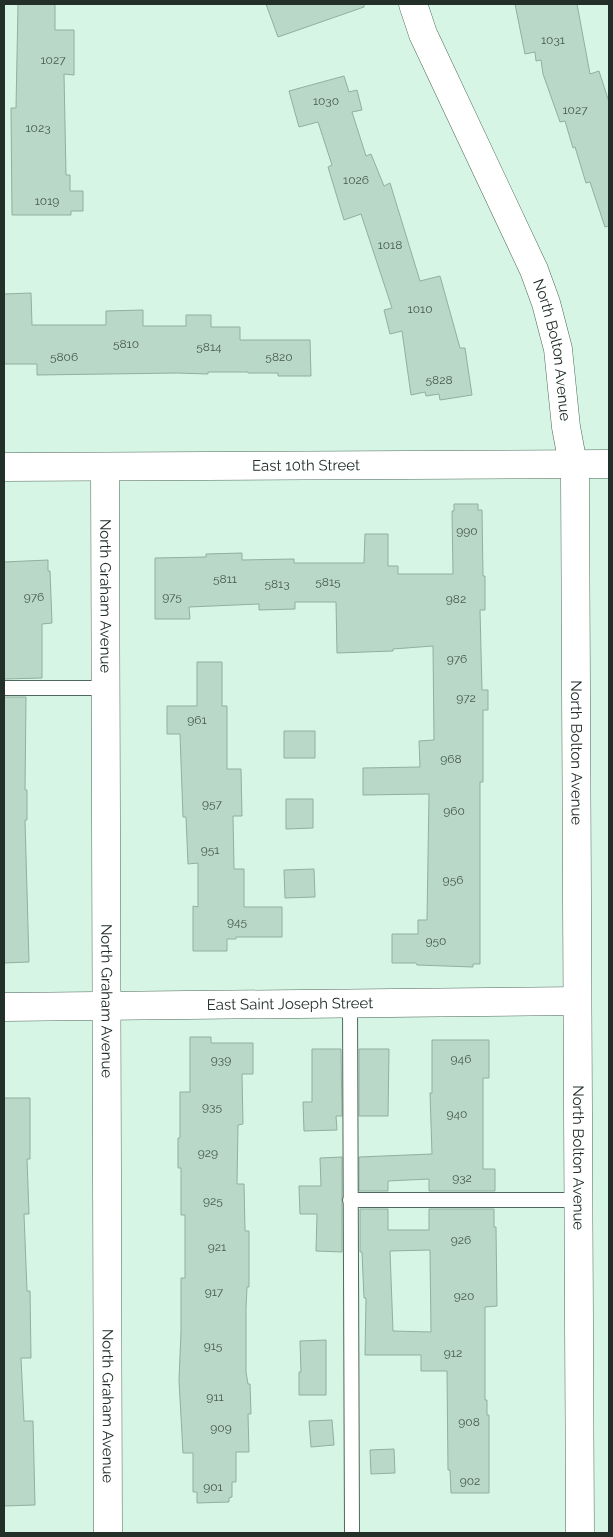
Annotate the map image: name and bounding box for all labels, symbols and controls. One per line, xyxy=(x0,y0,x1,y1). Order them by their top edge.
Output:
house number: 1031 xyxy=(541,33,565,47)
house number: 1027 xyxy=(40,53,66,67)
house number: 1030 xyxy=(313,94,339,108)
house number: 1027 xyxy=(562,103,588,117)
house number: 1023 xyxy=(25,121,51,135)
house number: 1026 xyxy=(343,173,369,187)
house number: 1019 xyxy=(35,194,59,208)
house number: 1018 xyxy=(378,238,402,252)
street label: North Bolton Avenue xyxy=(529,276,574,422)
house number: 1010 xyxy=(408,302,432,316)
house number: 5810 xyxy=(113,337,139,351)
house number: 5814 xyxy=(196,340,222,354)
house number: 5806 xyxy=(50,350,78,364)
house number: 5820 xyxy=(265,350,293,364)
house number: 5828 xyxy=(425,373,453,387)
street label: East 10th Street xyxy=(252,456,360,475)
street label: North Graham Avenue xyxy=(96,519,115,673)
house number: 990 xyxy=(456,524,478,538)
house number: 5811 xyxy=(213,572,237,586)
house number: 5815 xyxy=(315,575,341,589)
house number: 5813 xyxy=(264,577,290,591)
house number: 976 xyxy=(24,590,44,604)
house number: 975 xyxy=(162,590,182,604)
house number: 982 xyxy=(446,592,466,606)
house number: 976 xyxy=(447,652,467,666)
street label: North Bolton Avenue xyxy=(567,680,586,825)
house number: 972 xyxy=(456,691,476,705)
house number: 961 xyxy=(187,713,207,727)
house number: 968 xyxy=(440,752,462,766)
house number: 957 xyxy=(202,797,223,811)
house number: 960 xyxy=(443,804,465,818)
house number: 951 xyxy=(201,843,219,857)
house number: 956 xyxy=(443,873,463,887)
house number: 945 xyxy=(227,915,248,929)
street label: North Graham Avenue xyxy=(97,924,116,1078)
house number: 950 xyxy=(426,934,446,948)
street label: East Saint Joseph Street xyxy=(207,994,373,1014)
house number: 946 xyxy=(451,1052,471,1066)
house number: 939 xyxy=(211,1053,231,1067)
street label: North Bolton Avenue xyxy=(569,1085,588,1230)
house number: 935 xyxy=(202,1100,222,1114)
house number: 940 xyxy=(447,1107,467,1121)
house number: 929 xyxy=(198,1146,218,1160)
house number: 932 xyxy=(452,1171,472,1185)
house number: 925 xyxy=(203,1194,223,1208)
house number: 926 xyxy=(451,1233,471,1247)
house number: 921 xyxy=(208,1240,226,1254)
house number: 917 xyxy=(205,1285,224,1299)
house number: 920 xyxy=(454,1289,474,1303)
street label: North Graham Avenue xyxy=(98,1329,117,1483)
house number: 915 xyxy=(204,1339,223,1353)
house number: 912 xyxy=(444,1346,462,1360)
house number: 911 xyxy=(206,1390,224,1404)
house number: 908 xyxy=(458,1415,480,1429)
house number: 909 xyxy=(210,1421,232,1435)
house number: 902 xyxy=(460,1474,480,1488)
house number: 901 xyxy=(203,1480,223,1494)

